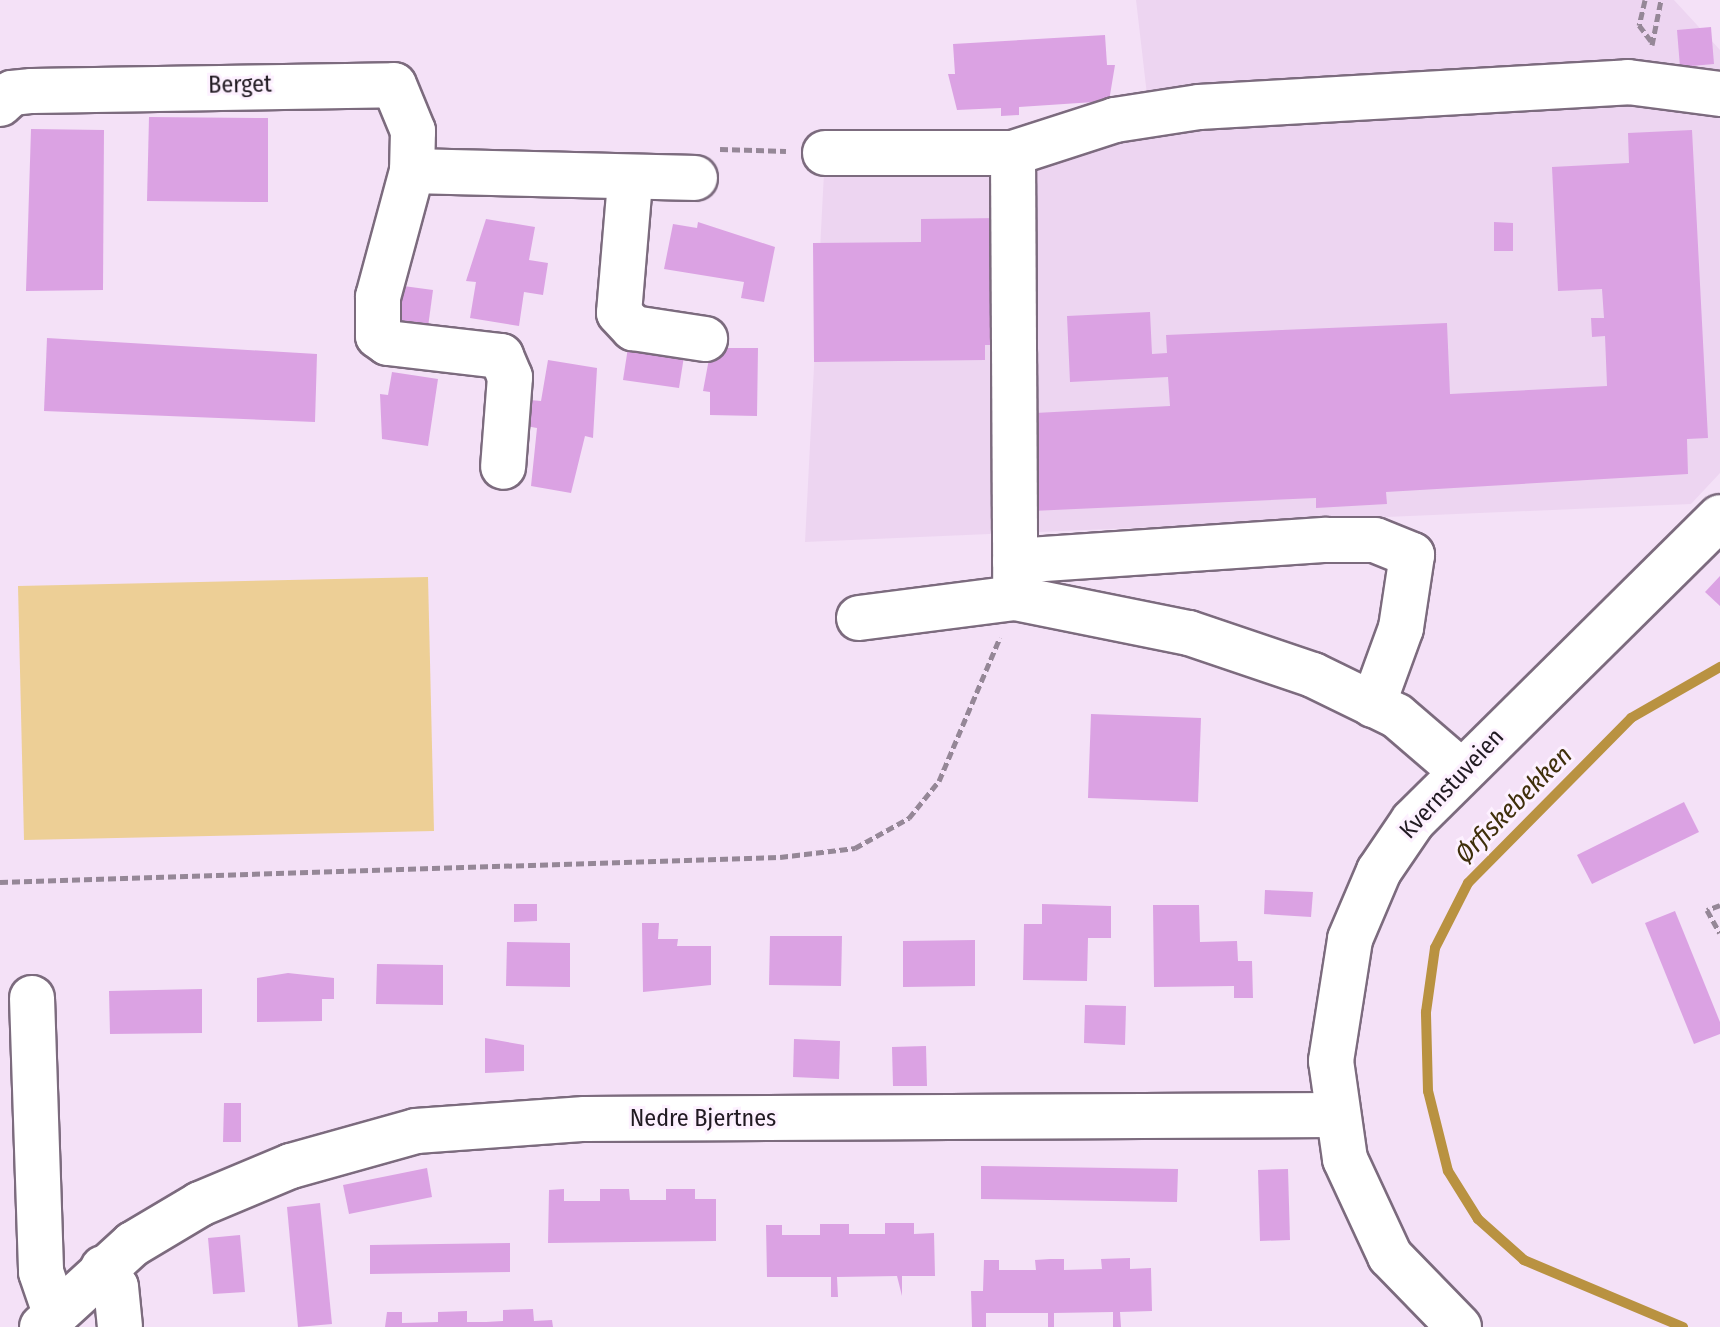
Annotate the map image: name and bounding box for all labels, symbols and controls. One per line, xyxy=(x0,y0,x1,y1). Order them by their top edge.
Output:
street label: Berget xyxy=(208,70,272,100)
street label: Kvernstuveien xyxy=(1394,723,1510,845)
water label: Ørfiskebekken xyxy=(1449,740,1579,870)
street label: Nedre Bjertnes xyxy=(630,1105,776,1133)

